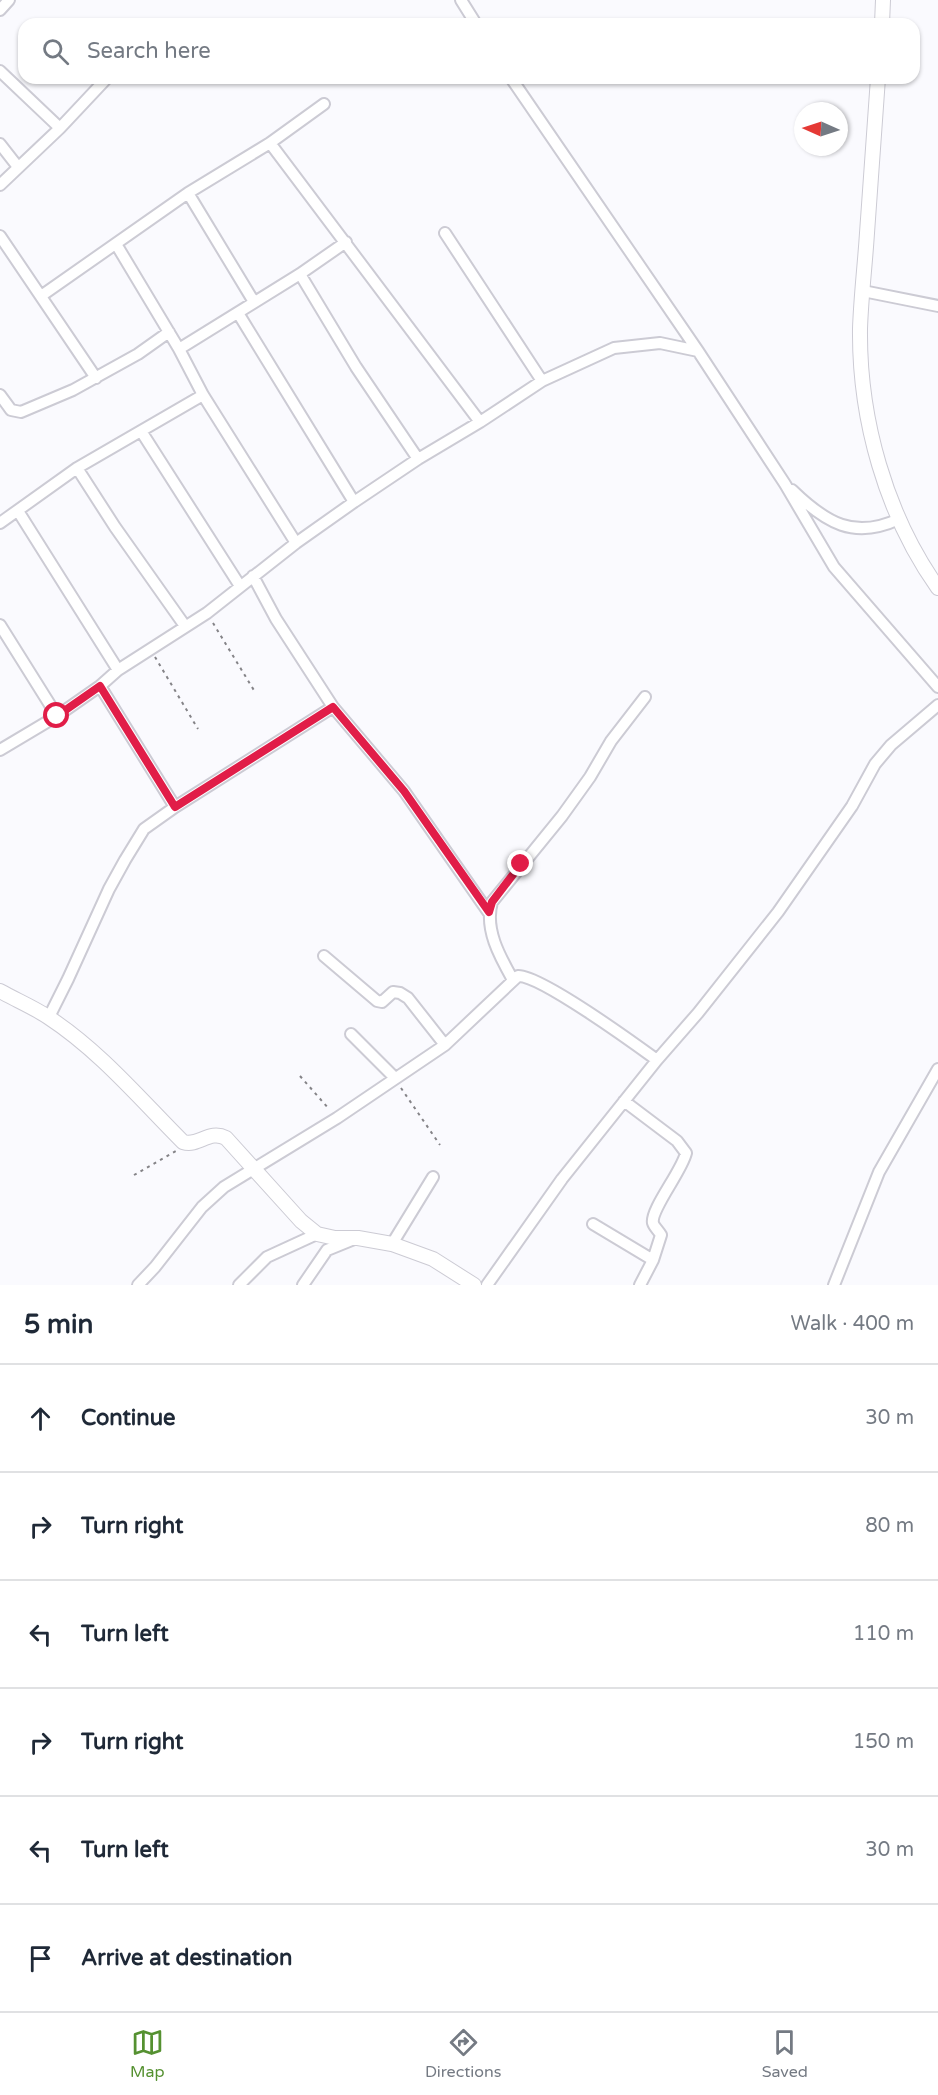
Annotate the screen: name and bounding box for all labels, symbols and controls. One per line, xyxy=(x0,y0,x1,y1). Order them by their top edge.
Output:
search box xyxy=(18,18,920,84)
icon: search xyxy=(39,35,72,68)
text: Search here xyxy=(87,38,211,64)
north arrow xyxy=(794,102,848,156)
route start xyxy=(43,702,69,728)
route end xyxy=(507,850,533,876)
text: 5 min xyxy=(24,1309,93,1340)
text: Walk · 400 m xyxy=(791,1312,914,1336)
icon: ahead xyxy=(24,1402,57,1435)
text: Continue xyxy=(81,1405,176,1431)
text: 30 m xyxy=(865,1406,914,1430)
icon: right xyxy=(24,1510,57,1543)
text: Turn right xyxy=(81,1513,183,1539)
text: 80 m xyxy=(865,1514,914,1538)
icon: left xyxy=(24,1618,57,1651)
text: Turn left xyxy=(81,1621,169,1647)
text: 110 m xyxy=(853,1622,914,1646)
icon: right xyxy=(24,1726,57,1759)
text: Turn right xyxy=(81,1729,183,1755)
text: 150 m xyxy=(853,1730,914,1754)
icon: left xyxy=(24,1834,57,1867)
text: Turn left xyxy=(81,1837,169,1863)
text: 30 m xyxy=(865,1838,914,1862)
icon: arrive xyxy=(24,1942,57,1975)
text: Arrive at destination xyxy=(81,1945,292,1971)
tab: Map xyxy=(130,2026,165,2082)
tab: Directions xyxy=(425,2026,501,2082)
tab: Saved xyxy=(762,2026,808,2082)

